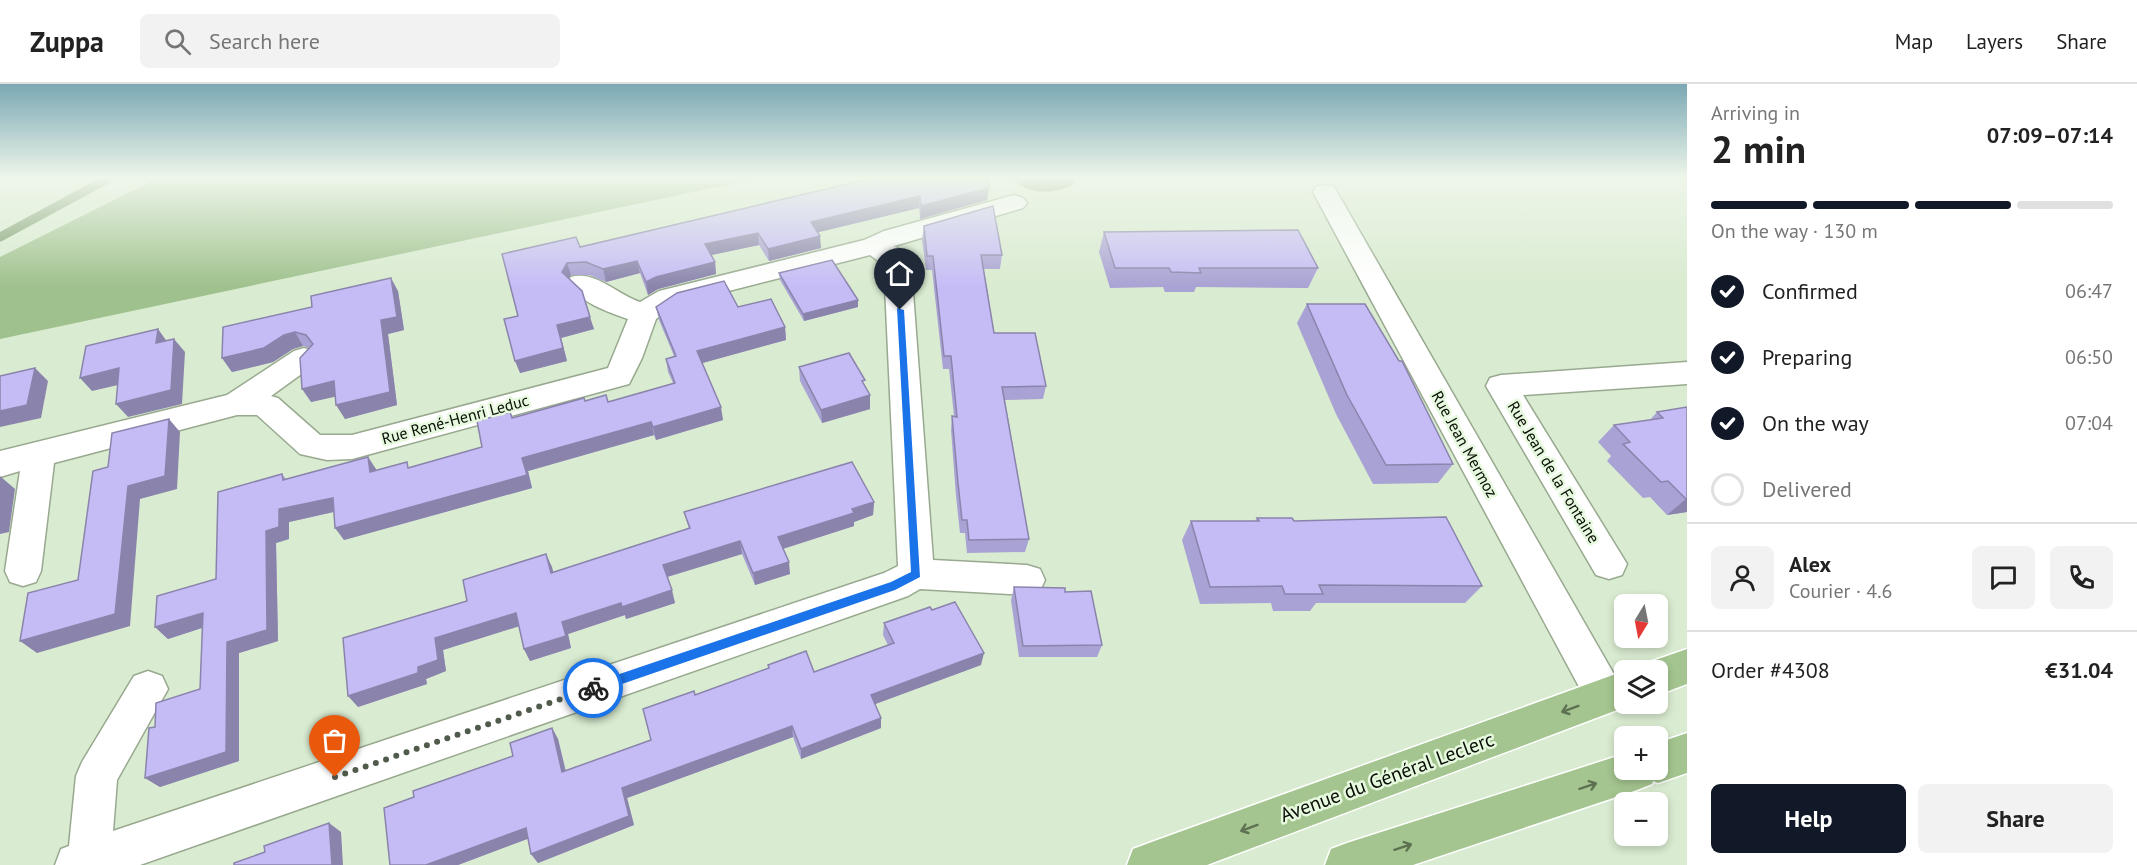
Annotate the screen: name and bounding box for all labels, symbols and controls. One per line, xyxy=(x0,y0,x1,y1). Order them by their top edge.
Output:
search box xyxy=(140,14,560,68)
text: Zuppa xyxy=(30,23,104,60)
icon: search xyxy=(161,25,194,58)
text: Search here xyxy=(209,27,320,55)
text: Map xyxy=(1895,28,1933,55)
text: Layers xyxy=(1966,28,2023,55)
text: Share xyxy=(2056,28,2107,55)
text: Arriving in xyxy=(1711,100,1800,126)
text: 07:09–07:14 xyxy=(1987,121,2113,149)
text: 2 min xyxy=(1711,123,1806,174)
text: On the way · 130 m xyxy=(1711,218,1878,244)
pin xyxy=(874,248,925,310)
icon: home xyxy=(883,257,916,290)
icon: check xyxy=(1711,275,1744,308)
text: Confirmed xyxy=(1762,277,1858,305)
text: 06:47 xyxy=(2065,278,2113,304)
icon: check xyxy=(1711,341,1744,374)
text: Preparing xyxy=(1762,343,1852,371)
text: 06:50 xyxy=(2065,344,2113,370)
street label: Rue Jean Mermoz xyxy=(1427,387,1503,501)
street label: Rue René-Henri Leduc xyxy=(379,390,531,448)
street label: Rue Jean de la Fontaine xyxy=(1504,397,1604,547)
icon: check xyxy=(1711,407,1744,440)
text: On the way xyxy=(1762,409,1869,437)
text: 07:04 xyxy=(2065,410,2113,436)
text: Delivered xyxy=(1762,475,1852,503)
button: person xyxy=(1711,546,1774,609)
button: chat xyxy=(1972,546,2035,609)
button: phone xyxy=(2050,546,2113,609)
text: Alex xyxy=(1789,550,1831,578)
text: Courier · 4.6 xyxy=(1789,578,1892,604)
north arrow xyxy=(1614,594,1668,648)
map controls xyxy=(1614,594,1668,846)
text: Order #4308 xyxy=(1711,656,1830,684)
text: €31.04 xyxy=(2045,656,2113,684)
courier xyxy=(563,658,623,718)
button: layers xyxy=(1614,660,1668,714)
icon: bike xyxy=(577,672,610,705)
one-way arrow xyxy=(1561,705,1580,716)
pin xyxy=(309,715,360,777)
icon: bag xyxy=(318,724,351,757)
street label: Avenue du Général Leclerc xyxy=(1276,726,1498,828)
button: + xyxy=(1614,726,1668,780)
one-way arrow xyxy=(1578,779,1597,790)
button: Help xyxy=(1711,784,1906,853)
button: Share xyxy=(1918,784,2113,853)
button: − xyxy=(1614,792,1668,846)
one-way arrow xyxy=(1240,823,1259,834)
one-way arrow xyxy=(1393,840,1412,851)

